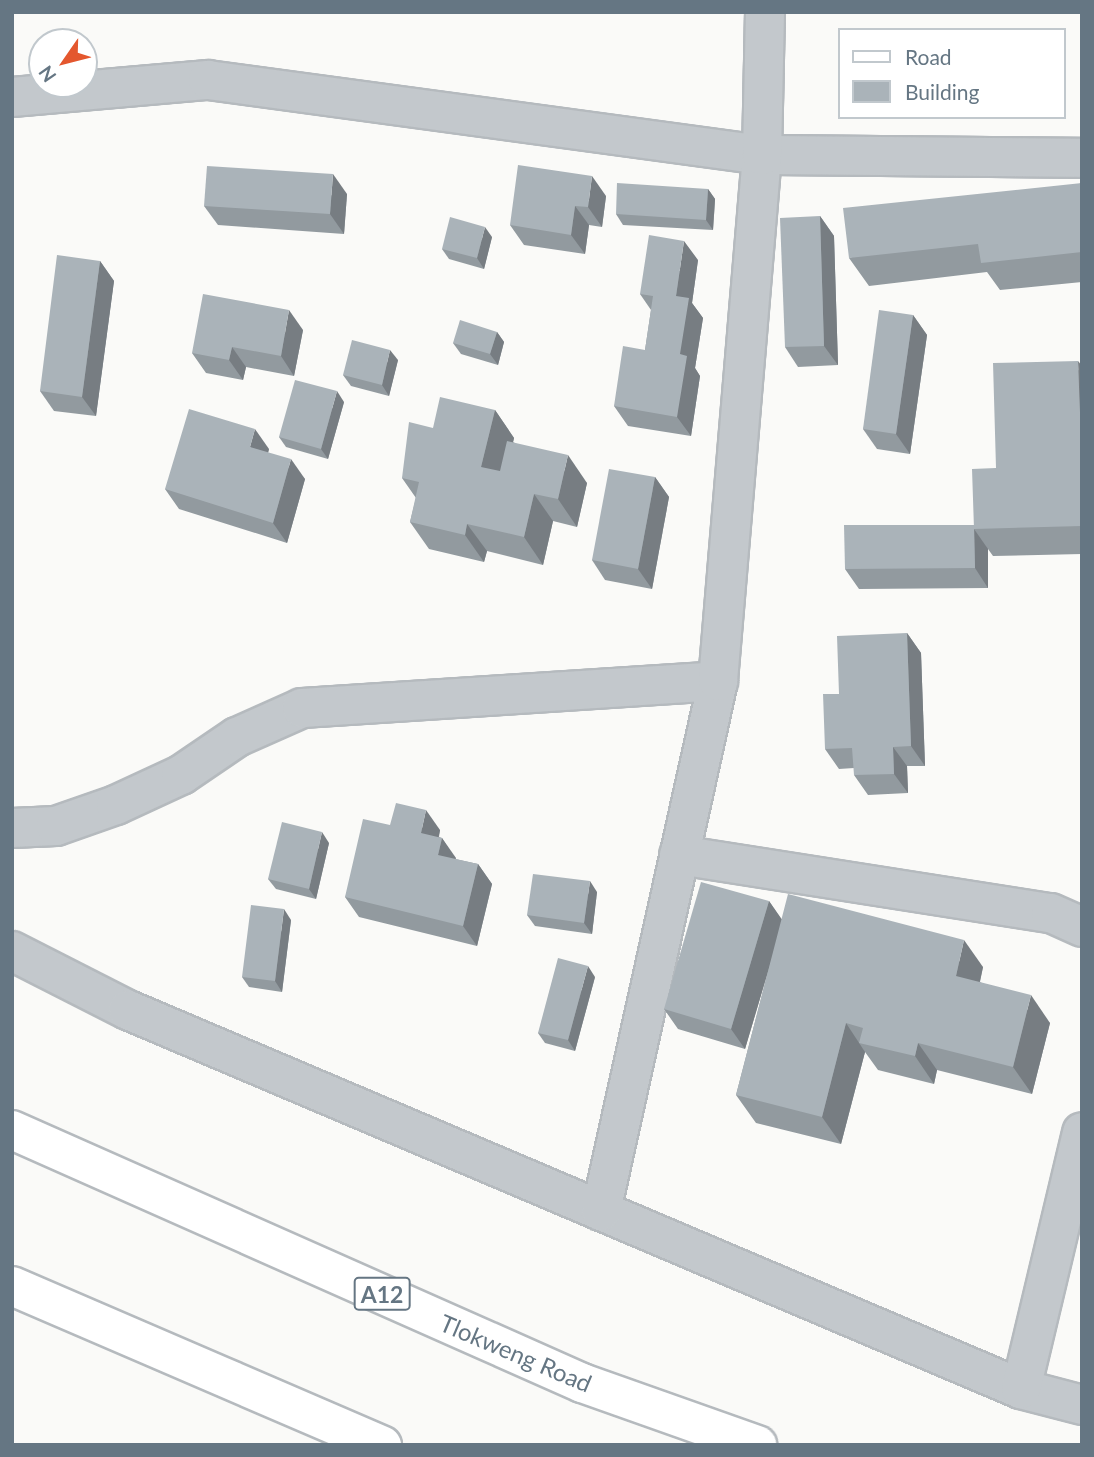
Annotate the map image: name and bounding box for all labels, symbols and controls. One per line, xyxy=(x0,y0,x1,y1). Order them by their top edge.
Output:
north arrow xyxy=(28,28,98,98)
legend xyxy=(838,28,1066,119)
text: Road xyxy=(905,44,952,69)
text: N xyxy=(33,62,61,87)
text: Building xyxy=(905,79,980,104)
road number: A12 xyxy=(352,1274,412,1314)
street label: Tlokweng Road xyxy=(436,1308,596,1398)

